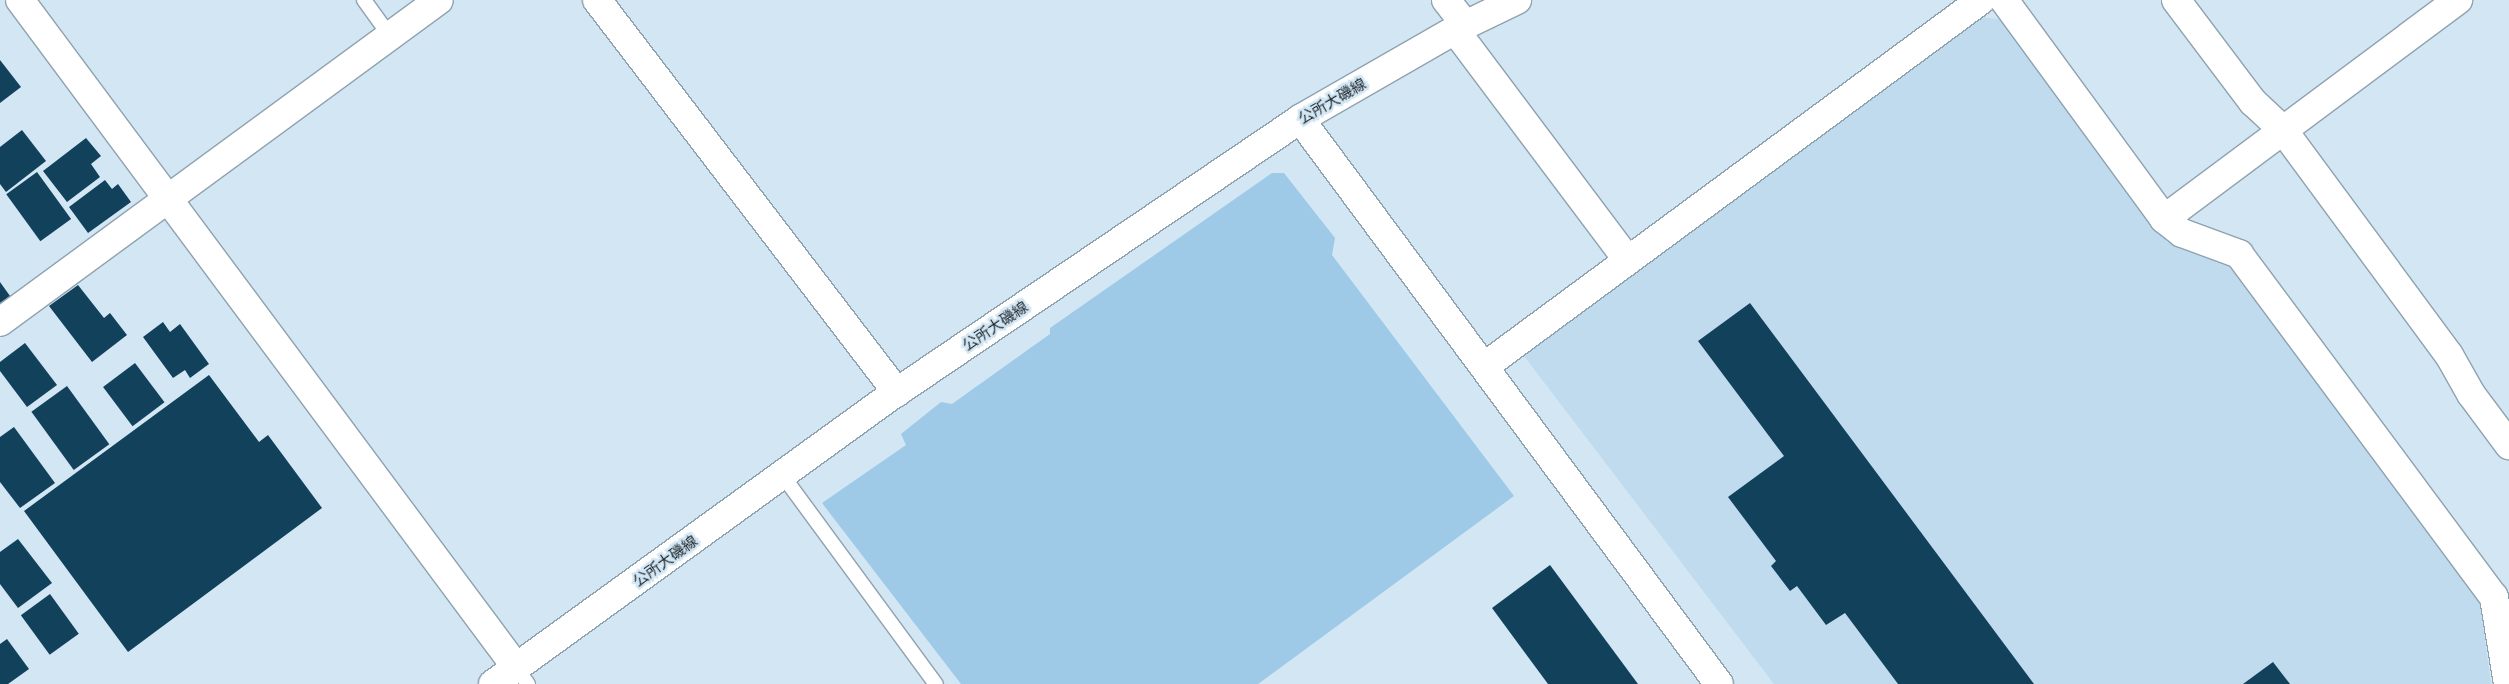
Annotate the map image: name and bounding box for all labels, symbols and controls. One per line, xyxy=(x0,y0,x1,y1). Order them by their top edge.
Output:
street label: 公所大磯線 xyxy=(1295,74,1369,128)
street label: 公所大磯線 xyxy=(959,298,1031,354)
street label: 公所大磯線 xyxy=(629,532,701,590)

